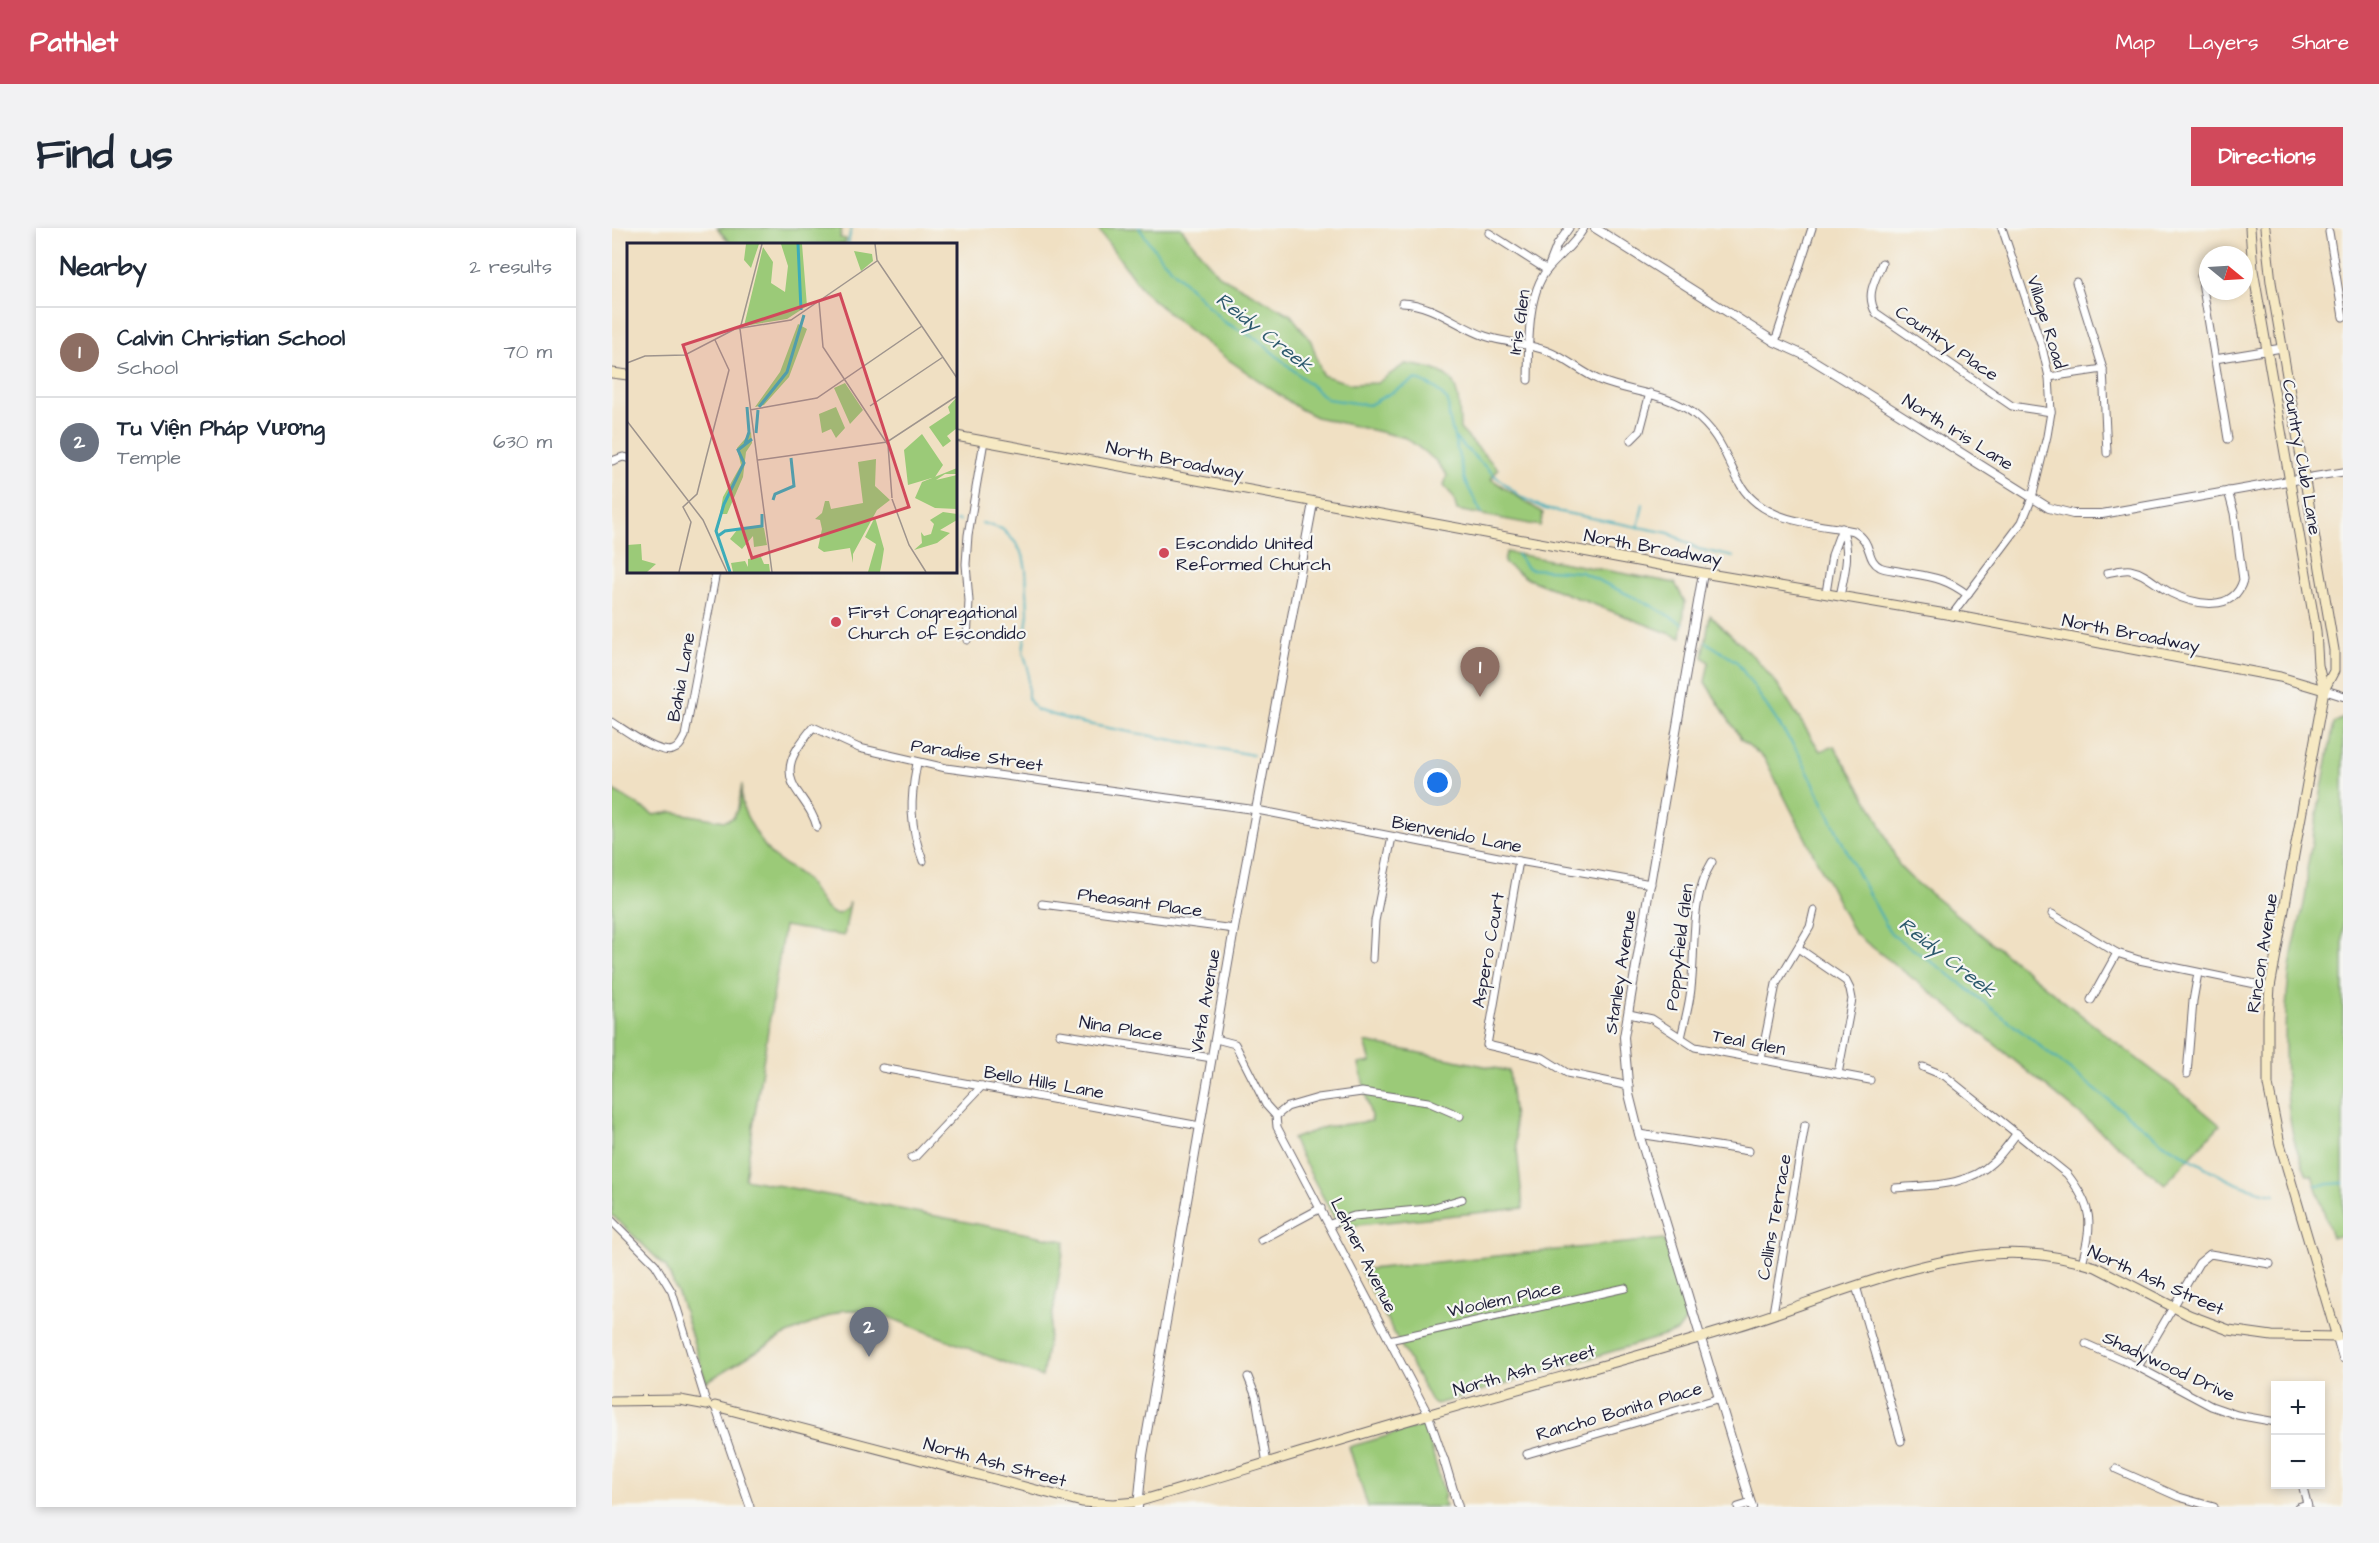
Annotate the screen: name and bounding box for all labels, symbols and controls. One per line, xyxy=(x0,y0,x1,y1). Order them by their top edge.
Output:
text: Pathlet xyxy=(30,23,118,62)
text: Map xyxy=(2115,28,2155,57)
text: Layers xyxy=(2188,28,2258,57)
text: Share xyxy=(2291,28,2349,57)
text: Find us xyxy=(36,127,173,185)
button: Directions xyxy=(2191,127,2343,186)
inset map xyxy=(627,243,957,573)
north arrow xyxy=(2199,246,2253,300)
text: Nearby xyxy=(60,249,147,285)
text: 2 results xyxy=(469,253,552,281)
street label: Village Road xyxy=(2020,272,2073,372)
water label: Reidy Creek xyxy=(1209,286,1319,381)
street label: Iris Glen xyxy=(1503,288,1536,356)
street label: Country Place xyxy=(1889,300,2004,388)
text: Calvin Christian School xyxy=(117,323,345,354)
text: 1 xyxy=(78,338,81,366)
text: 70 m xyxy=(504,338,552,366)
text: School xyxy=(117,354,178,382)
street label: Country Club Lane xyxy=(2275,377,2328,537)
street label: North Iris Lane xyxy=(1897,388,2018,477)
text: Tu Viện Pháp Vương xyxy=(117,413,325,444)
text: 2 xyxy=(74,428,85,456)
text: 630 m xyxy=(493,428,552,456)
street label: North Broadway xyxy=(1104,435,1246,487)
text: Temple xyxy=(117,444,181,472)
street label: North Broadway xyxy=(1582,523,1724,573)
place label: Escondido United Reformed Church xyxy=(1176,531,1331,577)
marker: Escondido United Reformed Church xyxy=(1157,546,1171,560)
place label: First Congregational Church of Escondido xyxy=(848,600,1026,646)
street label: North Broadway xyxy=(2060,608,2202,660)
marker: First Congregational Church of Escondido xyxy=(829,615,843,629)
street label: Bahia Lane xyxy=(661,630,702,724)
pin: 1 xyxy=(1460,648,1500,697)
street label: Paradise Street xyxy=(909,733,1045,778)
your location xyxy=(1423,768,1452,797)
street label: Bienvenido Lane xyxy=(1390,810,1524,859)
street label: Pheasant Place xyxy=(1076,881,1204,924)
street label: Poppyfield Glen xyxy=(1659,882,1701,1012)
street label: Aspero Court xyxy=(1466,890,1511,1010)
street label: Rincon Avenue xyxy=(2241,891,2284,1015)
street label: Stanley Avenue xyxy=(1598,908,1644,1036)
water label: Reidy Creek xyxy=(1892,911,2002,1006)
street label: Vista Avenue xyxy=(1184,947,1227,1055)
street label: Nina Place xyxy=(1077,1010,1165,1047)
street label: Teal Glen xyxy=(1710,1023,1788,1062)
street label: Bello Hills Lane xyxy=(982,1060,1106,1105)
street label: Collins Terrace xyxy=(1751,1152,1798,1282)
street label: Lehner Avenue xyxy=(1324,1194,1403,1317)
street label: North Ash Street xyxy=(2084,1239,2229,1322)
street label: Woolem Place xyxy=(1445,1275,1563,1324)
pin: 2 xyxy=(850,1308,888,1357)
street label: Shadywood Drive xyxy=(2098,1325,2239,1409)
street label: North Ash Street xyxy=(1450,1338,1599,1403)
street label: Rancho Bonita Place xyxy=(1533,1376,1705,1447)
map controls xyxy=(2271,1381,2325,1489)
button: + xyxy=(2271,1381,2325,1435)
street label: North Ash Street xyxy=(921,1431,1070,1494)
button: − xyxy=(2271,1435,2325,1489)

